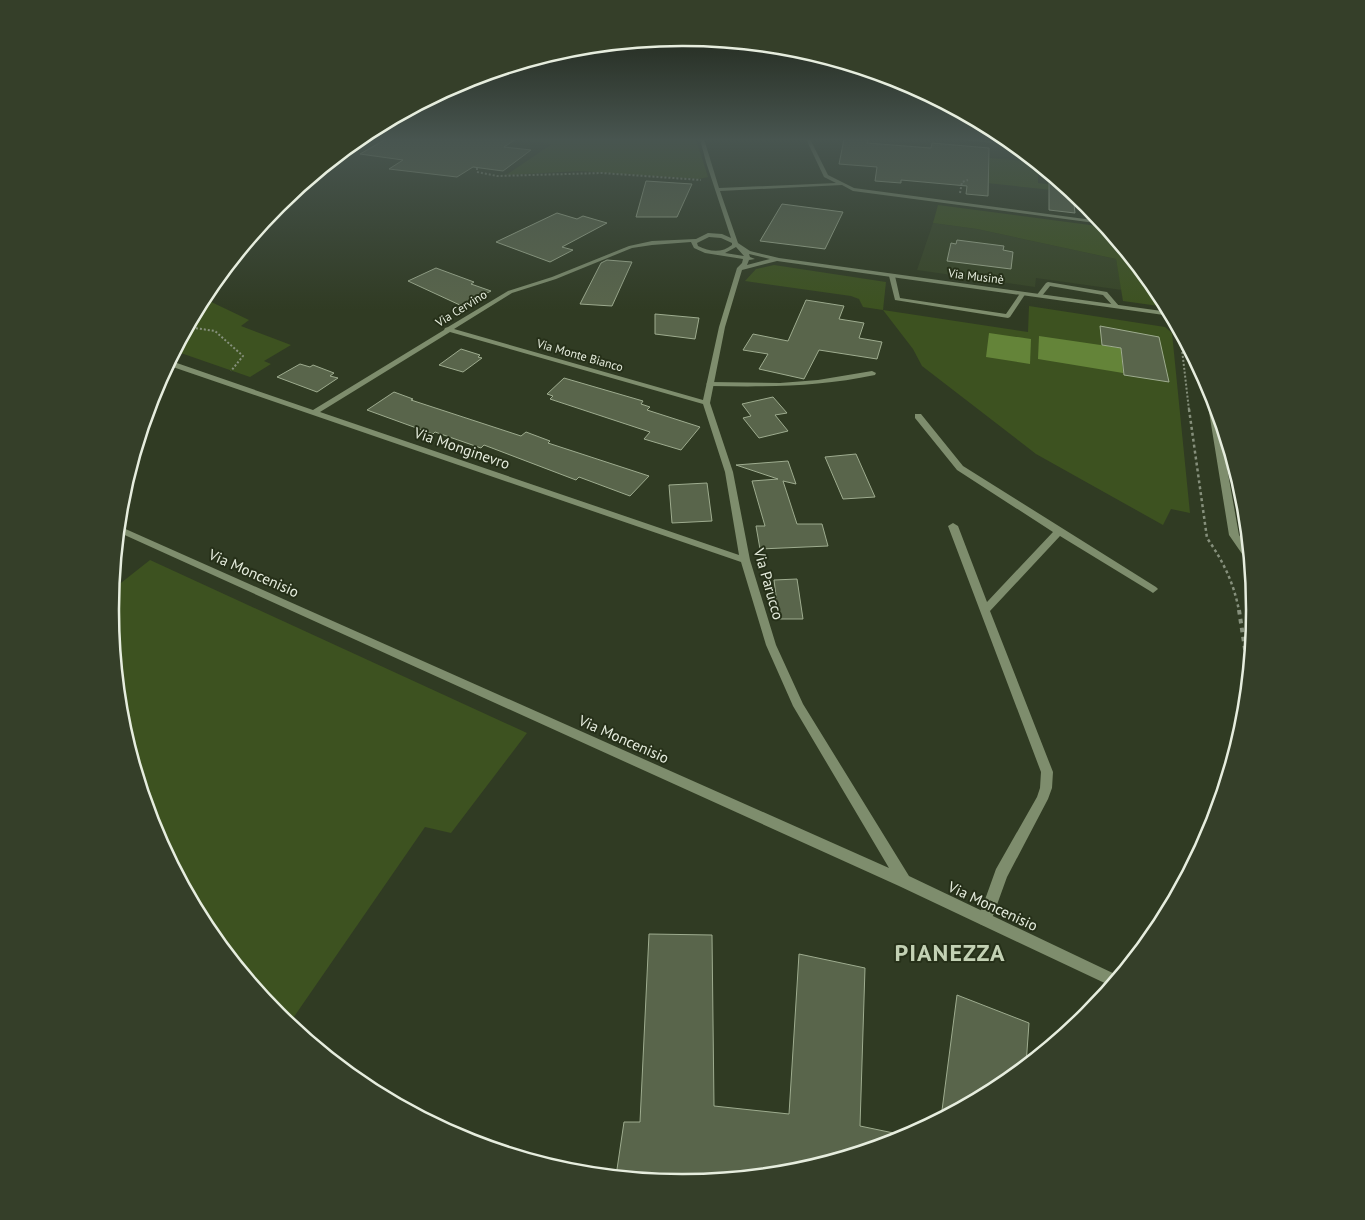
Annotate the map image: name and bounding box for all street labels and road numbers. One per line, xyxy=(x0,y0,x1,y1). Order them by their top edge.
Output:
street label: Via Musinè xyxy=(946,265,1005,287)
street label: Via Cervino xyxy=(432,286,489,330)
street label: Via Monte Bianco xyxy=(534,335,625,375)
street label: Via Monginevro xyxy=(411,422,512,473)
street label: Via Moncenisio xyxy=(205,544,302,601)
street label: Via Parucco xyxy=(749,545,788,622)
street label: Via Moncenisio xyxy=(575,710,672,767)
street label: Via Moncenisio xyxy=(944,877,1041,935)

